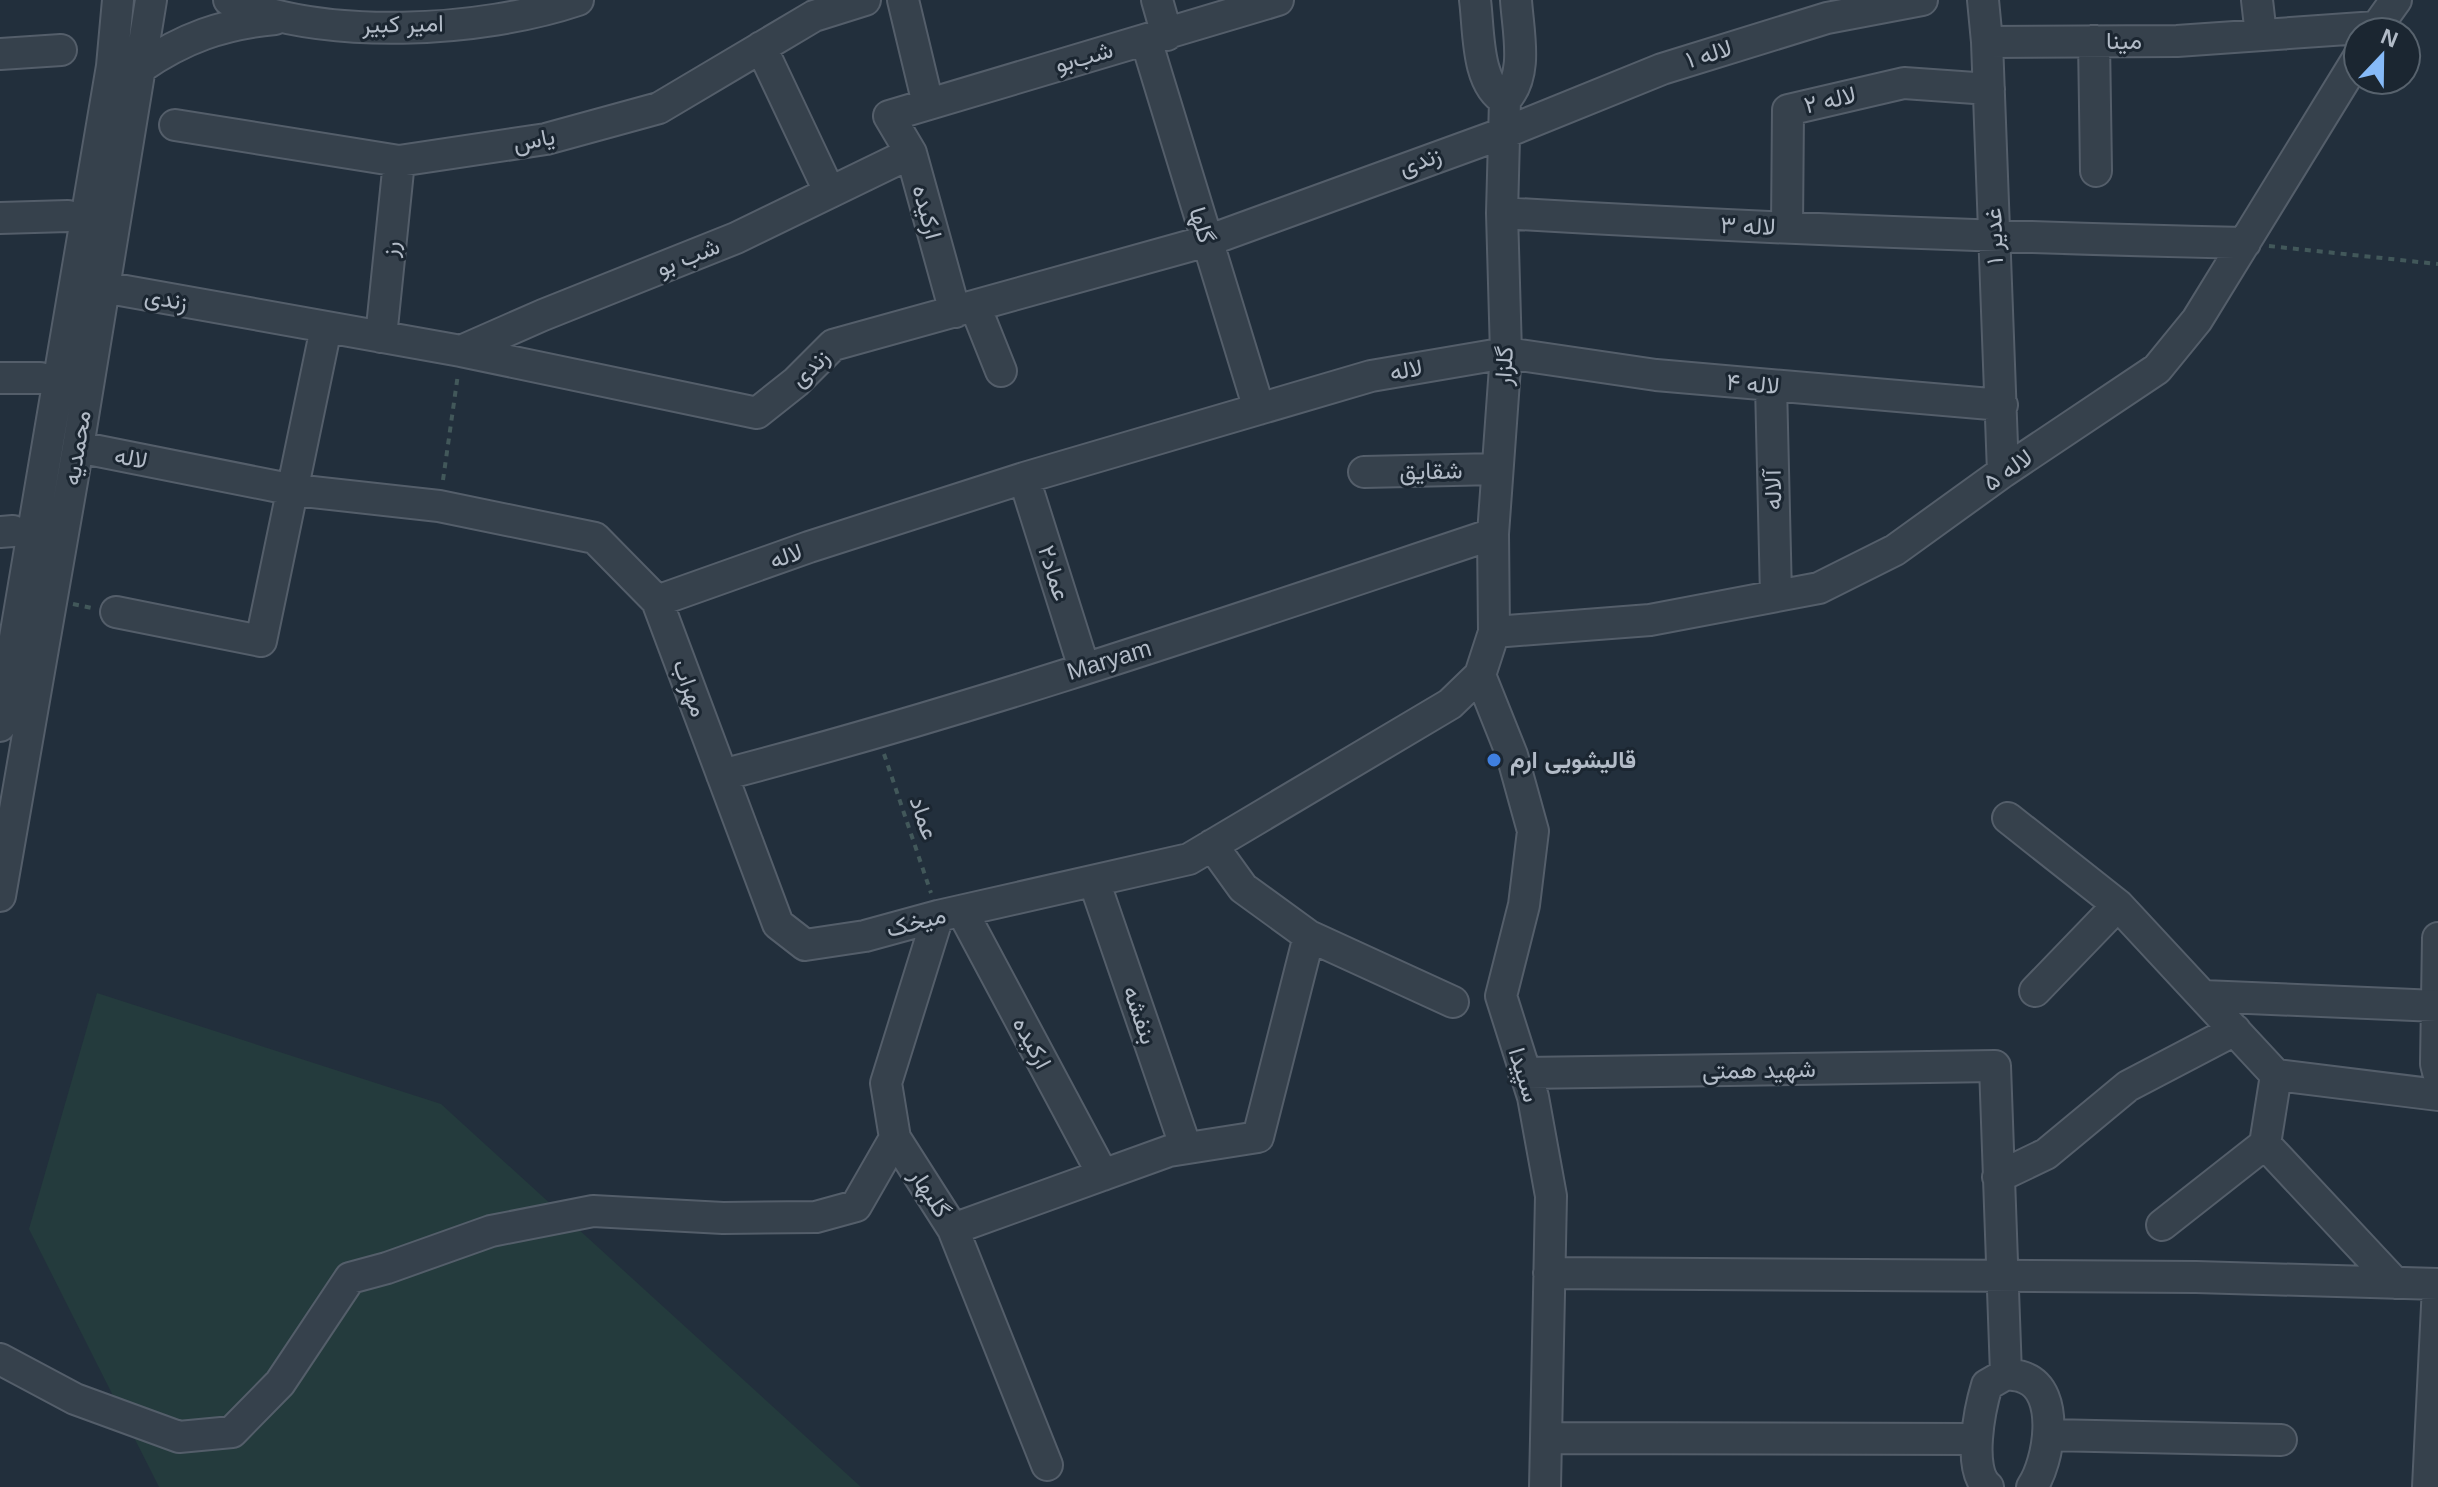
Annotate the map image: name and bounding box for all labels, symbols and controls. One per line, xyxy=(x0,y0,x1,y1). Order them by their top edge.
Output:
street label: امیر کبیر xyxy=(361,9,444,40)
north arrow xyxy=(2342,16,2422,96)
text: N xyxy=(2377,23,2401,52)
street label: مینا xyxy=(2106,27,2142,55)
street label: لاله ۱ xyxy=(1683,34,1735,73)
street label: شب‌بو xyxy=(1052,35,1116,80)
street label: لاله ۲ xyxy=(1801,80,1858,119)
street label: یاس xyxy=(511,122,557,158)
street label: زندی xyxy=(1395,140,1445,182)
street label: ارکیده xyxy=(905,182,948,242)
street label: گلها xyxy=(1182,203,1221,247)
street label: غدیر ۱ xyxy=(1979,207,2010,265)
street label: لاله ۳ xyxy=(1720,211,1776,240)
street label: شب بو xyxy=(652,232,724,283)
street label: رز xyxy=(375,240,406,260)
street label: زندی xyxy=(142,281,190,318)
street label: زندی xyxy=(785,343,836,394)
street label: گلزار xyxy=(1489,345,1520,388)
street label: لاله xyxy=(1387,353,1425,386)
street label: لاله ۴ xyxy=(1725,368,1781,399)
street label: محمدیه xyxy=(57,408,97,488)
street label: لاله xyxy=(112,441,150,474)
street label: لاله ۵ xyxy=(1978,443,2038,496)
street label: شقایق xyxy=(1399,456,1463,486)
street label: آلاله xyxy=(1759,467,1786,510)
street label: لاله xyxy=(766,537,806,574)
street label: عماد۲ xyxy=(1033,542,1076,604)
street label: Maryam xyxy=(1063,634,1154,685)
street label: مهراب xyxy=(666,656,713,721)
place label: قالیشویی ارم xyxy=(1510,746,1636,776)
marker: قالیشویی ارم xyxy=(1485,751,1503,769)
street label: عماد xyxy=(905,793,944,843)
street label: میخک xyxy=(883,901,949,943)
street label: بنفشه xyxy=(1117,982,1163,1048)
street label: ارکیده xyxy=(1006,1012,1057,1074)
street label: سپیدا xyxy=(1501,1044,1546,1106)
street label: شهید همتی xyxy=(1702,1055,1816,1086)
street label: گلبهار xyxy=(902,1162,956,1223)

